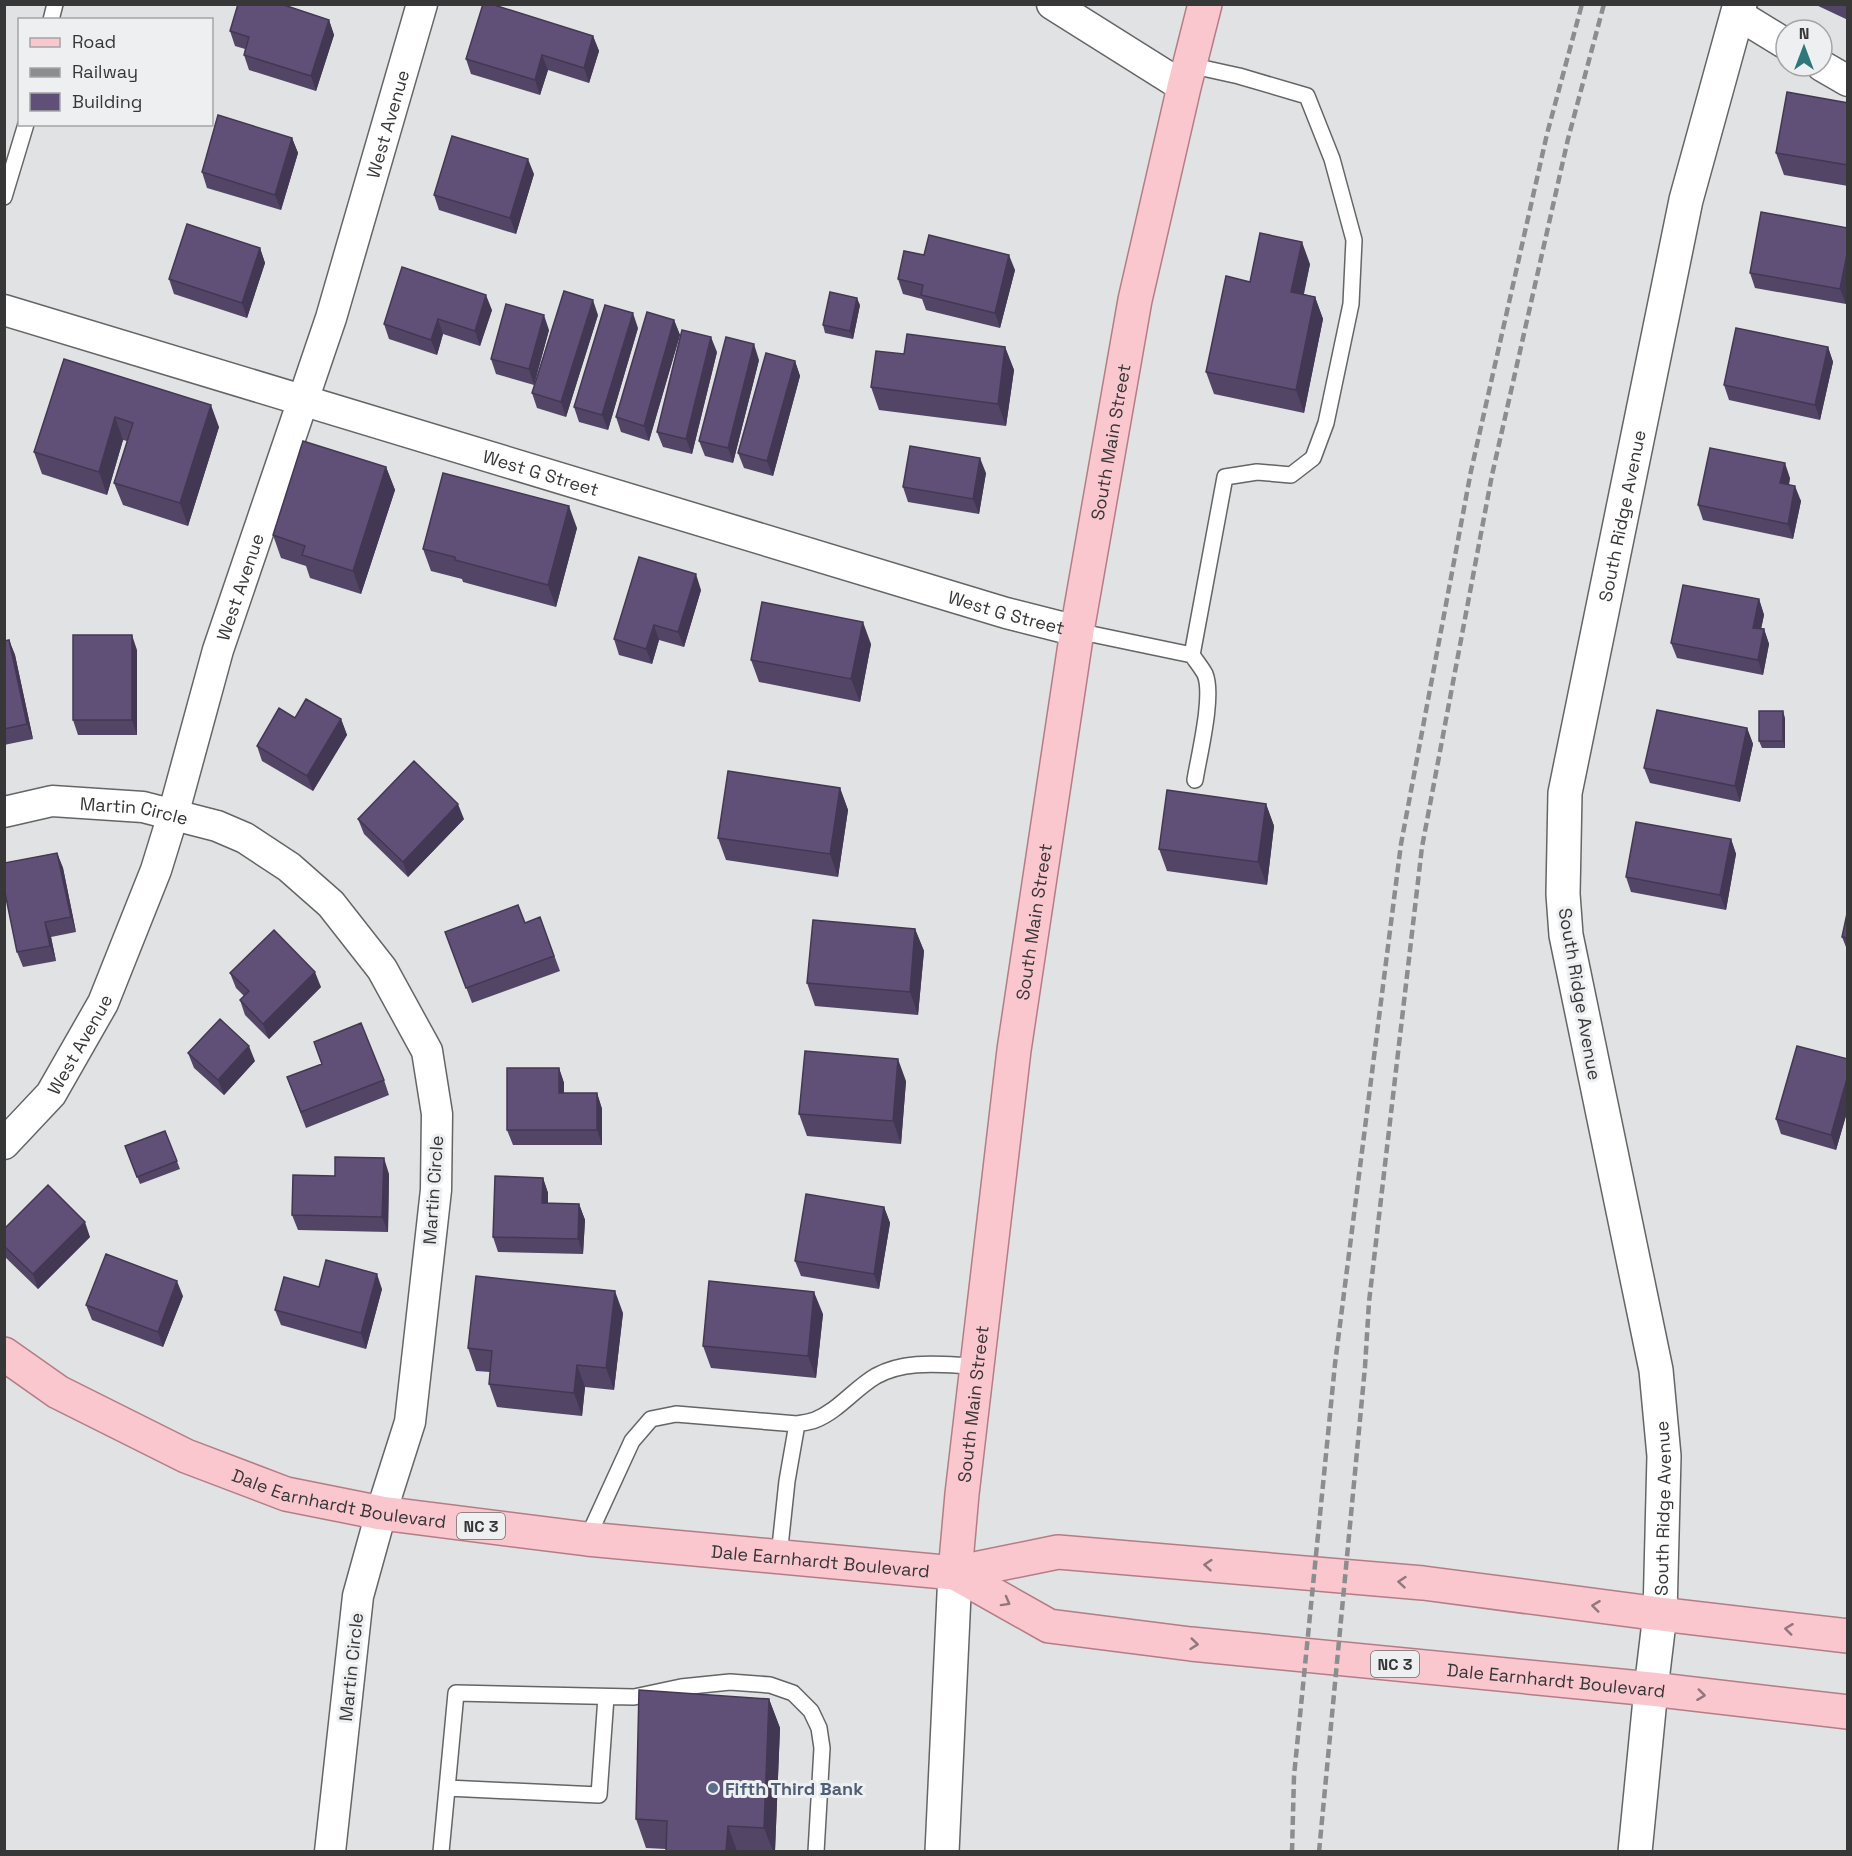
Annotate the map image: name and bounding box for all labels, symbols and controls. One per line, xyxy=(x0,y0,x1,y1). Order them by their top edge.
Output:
legend xyxy=(18,18,213,126)
north arrow xyxy=(1774,18,1834,78)
text: N xyxy=(1799,23,1809,44)
text: Road xyxy=(72,30,116,53)
text: Railway xyxy=(72,60,138,83)
street label: West Avenue xyxy=(361,67,414,181)
text: Building xyxy=(72,90,142,113)
street label: South Main Street xyxy=(1085,362,1135,522)
street label: South Ridge Avenue xyxy=(1593,428,1650,604)
street label: West G Street xyxy=(480,444,602,501)
street label: West Avenue xyxy=(211,530,268,643)
street label: West G Street xyxy=(945,585,1067,639)
street label: Martin Circle xyxy=(79,791,191,830)
street label: South Main Street xyxy=(1010,842,1056,1002)
street label: South Ridge Avenue xyxy=(1554,906,1606,1082)
street label: West Avenue xyxy=(42,991,117,1098)
street label: Martin Circle xyxy=(418,1135,448,1245)
street label: South Main Street xyxy=(952,1324,993,1484)
street label: South Ridge Avenue xyxy=(1649,1420,1676,1596)
street label: Dale Earnhardt Boulevard xyxy=(229,1463,448,1533)
road number: NC 3 xyxy=(457,1513,505,1539)
street label: Dale Earnhardt Boulevard xyxy=(710,1539,931,1582)
one-way arrow xyxy=(1204,1559,1213,1572)
one-way arrow xyxy=(1398,1575,1407,1588)
one-way arrow xyxy=(1000,1595,1010,1606)
one-way arrow xyxy=(1591,1600,1600,1613)
street label: Martin Circle xyxy=(334,1611,368,1723)
one-way arrow xyxy=(1785,1623,1794,1636)
one-way arrow xyxy=(1189,1637,1198,1650)
road number: NC 3 xyxy=(1371,1651,1419,1677)
street label: Dale Earnhardt Boulevard xyxy=(1446,1658,1667,1702)
one-way arrow xyxy=(1696,1688,1706,1701)
place label: Fifth Third Bank xyxy=(725,1777,863,1800)
marker: Fifth Third Bank xyxy=(706,1781,720,1795)

